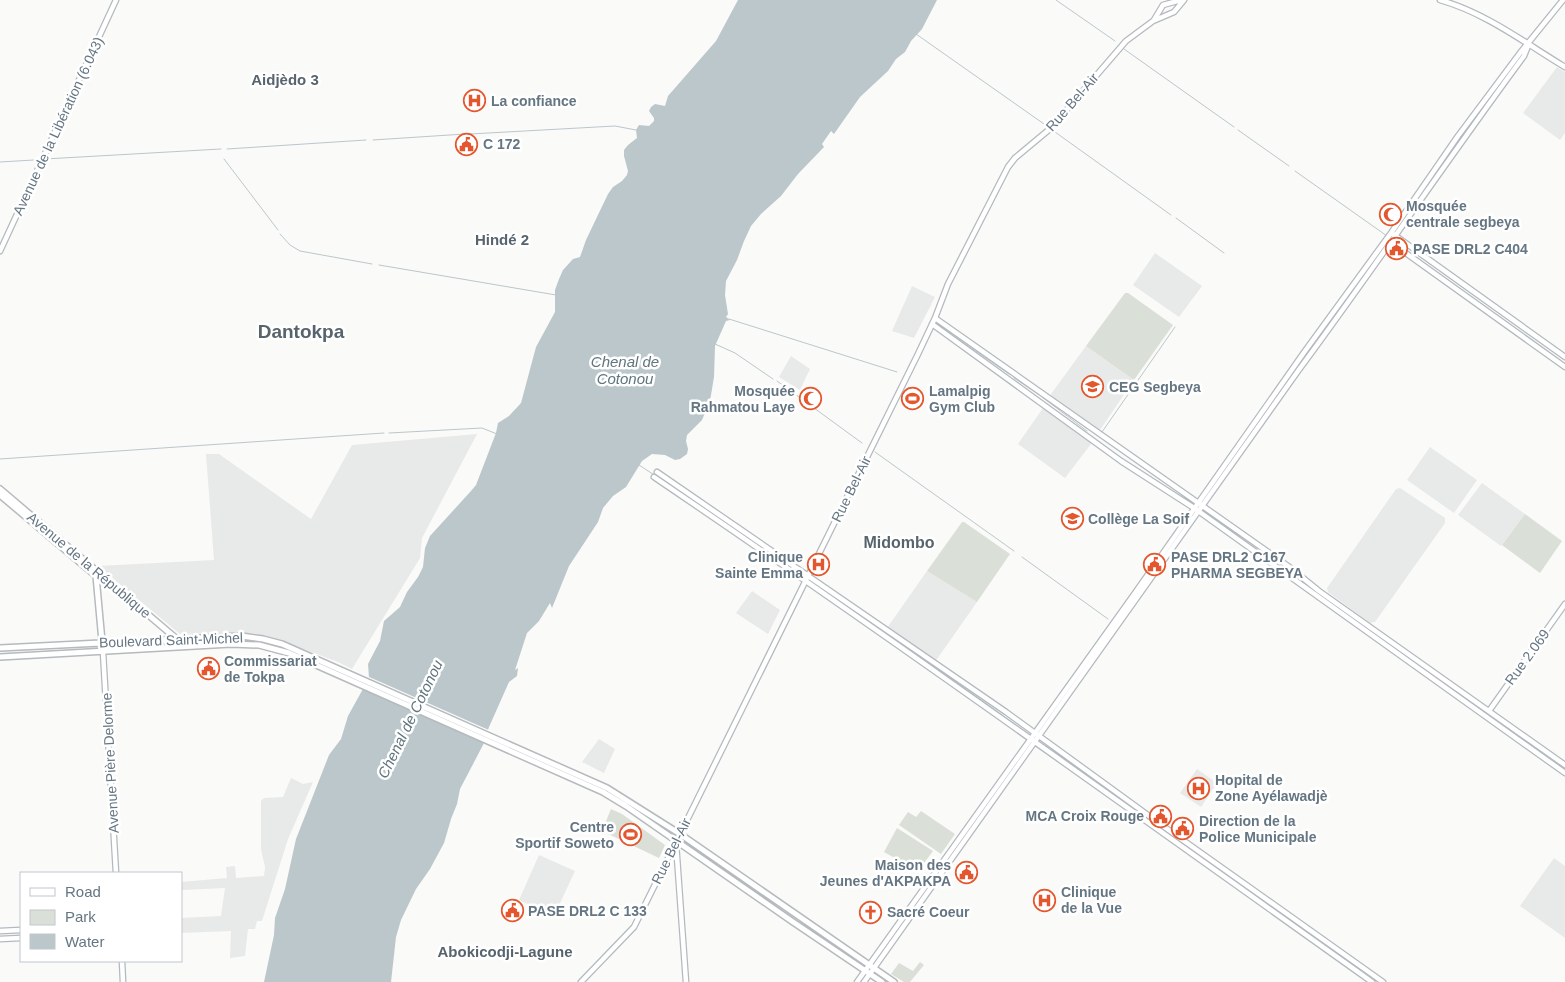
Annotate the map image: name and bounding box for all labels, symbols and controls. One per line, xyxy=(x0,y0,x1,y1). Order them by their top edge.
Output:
street label: Avenue de la Libération (6.043) xyxy=(10,34,106,218)
street label: Rue Bel-Air xyxy=(1042,69,1102,134)
district label: Aidjèdo 3 xyxy=(251,71,319,88)
hospital icon: La confiance xyxy=(463,89,487,113)
place label: La confiance xyxy=(491,93,577,109)
public building icon: C 172 xyxy=(455,132,479,156)
place label: C 172 xyxy=(483,136,521,152)
place label: Mosquée centrale segbeya xyxy=(1406,198,1520,230)
mosque icon: Mosquée centrale segbeya xyxy=(1378,202,1402,226)
district label: Hindé 2 xyxy=(475,231,529,248)
public building icon: PASE DRL2 C404 xyxy=(1385,237,1409,261)
place label: PASE DRL2 C404 xyxy=(1413,241,1528,257)
district label: Dantokpa xyxy=(258,321,345,342)
water label: Chenal de Cotonou xyxy=(591,353,659,387)
school or university icon: CEG Segbeya xyxy=(1081,375,1105,399)
place label: CEG Segbeya xyxy=(1109,379,1201,395)
place label: Mosquée Rahmatou Laye xyxy=(691,383,795,415)
place label: Lamalpig Gym Club xyxy=(929,383,995,415)
mosque icon: Mosquée Rahmatou Laye xyxy=(799,387,823,411)
sports icon: Lamalpig Gym Club xyxy=(901,387,925,411)
street label: Rue Bel-Air xyxy=(828,453,874,525)
school or university icon: Collège La Soif xyxy=(1060,507,1084,531)
street label: Avenue de la République xyxy=(24,509,154,621)
place label: Collège La Soif xyxy=(1088,511,1189,527)
district label: Midombo xyxy=(863,534,935,551)
place label: Clinique Sainte Emma xyxy=(715,549,803,581)
place label: PASE DRL2 C167 PHARMA SEGBEYA xyxy=(1171,549,1303,581)
hospital icon: Clinique Sainte Emma xyxy=(807,553,831,577)
public building icon: PASE DRL2 C167 PHARMA SEGBEYA xyxy=(1143,553,1167,577)
street label: Rue 2.069 xyxy=(1502,626,1553,688)
street label: Boulevard Saint-Michel xyxy=(99,629,243,651)
place label: Commissariat de Tokpa xyxy=(224,653,317,685)
public building icon: Commissariat de Tokpa xyxy=(196,657,220,681)
water label: Chenal de Cotonou xyxy=(374,657,446,781)
street label: Avenue Pière Delorme xyxy=(98,692,122,834)
place label: Hopital de Zone Ayélawadjè xyxy=(1215,772,1328,804)
hospital icon: Hopital de Zone Ayélawadjè xyxy=(1187,776,1211,800)
public building icon: MCA Croix Rouge xyxy=(1148,804,1172,828)
place label: MCA Croix Rouge xyxy=(1026,808,1144,824)
place label: Direction de la Police Municipale xyxy=(1199,813,1317,845)
street label: Rue Bel-Air xyxy=(648,815,694,887)
public building icon: Direction de la Police Municipale xyxy=(1171,817,1195,841)
place label: Centre Sportif Soweto xyxy=(515,819,614,851)
sports icon: Centre Sportif Soweto xyxy=(618,823,642,847)
place label: Maison des Jeunes d'AKPAKPA xyxy=(820,857,951,889)
public building icon: Maison des Jeunes d'AKPAKPA xyxy=(955,861,979,885)
legend xyxy=(20,872,182,962)
text: Road xyxy=(65,883,101,900)
place label: Clinique de la Vue xyxy=(1061,884,1122,916)
hospital icon: Clinique de la Vue xyxy=(1033,888,1057,912)
public building icon: PASE DRL2 C 133 xyxy=(500,899,524,923)
church icon: Sacré Coeur xyxy=(859,900,883,924)
place label: PASE DRL2 C 133 xyxy=(528,903,647,919)
place label: Sacré Coeur xyxy=(887,904,970,920)
text: Park xyxy=(65,908,96,925)
text: Water xyxy=(65,933,104,950)
district label: Abokicodji-Lagune xyxy=(438,943,573,960)

